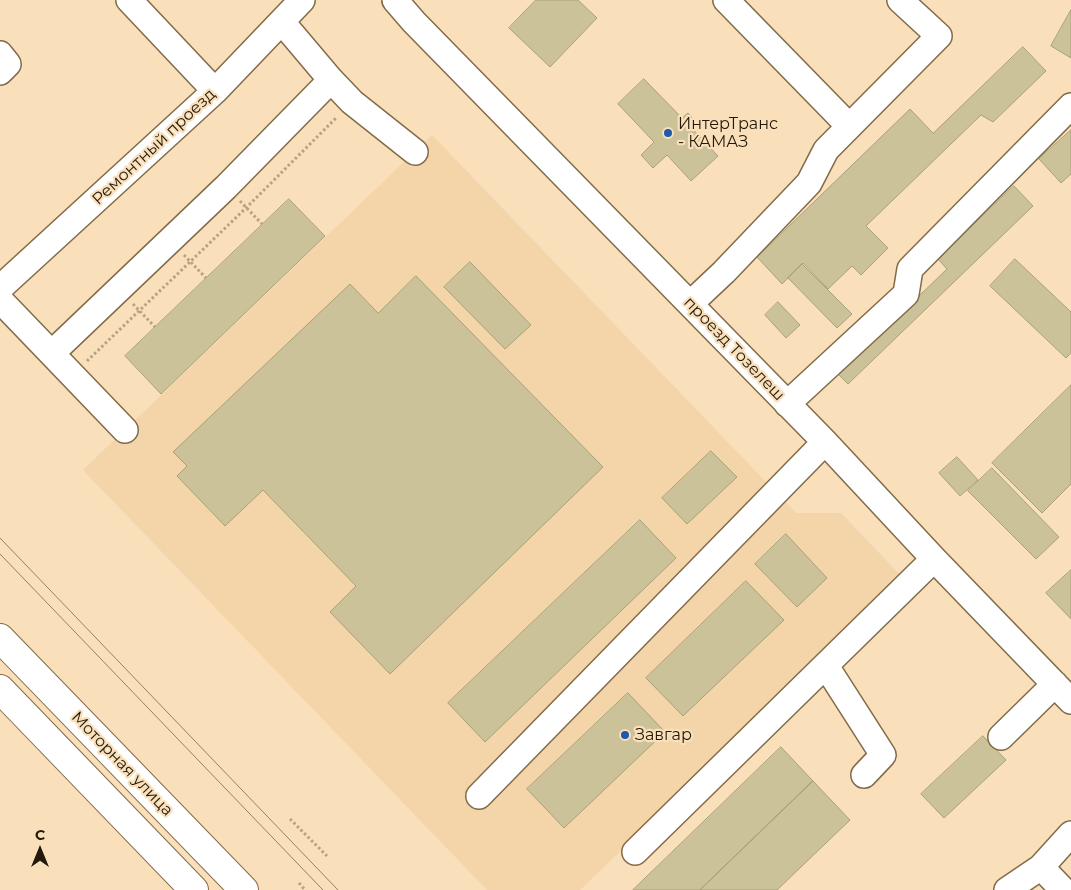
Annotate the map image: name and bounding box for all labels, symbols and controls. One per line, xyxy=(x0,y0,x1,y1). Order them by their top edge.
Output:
street label: Ремонтный проезд xyxy=(88,85,220,209)
place label: ИнтерТранс - КАМАЗ xyxy=(678,114,778,152)
marker: ИнтерТранс - КАМАЗ xyxy=(662,127,674,139)
street label: проезд Тозелеш xyxy=(680,293,788,405)
street label: Моторная улица xyxy=(67,708,177,820)
place label: Завгар xyxy=(635,725,692,745)
marker: Завгар xyxy=(619,729,631,741)
north arrow xyxy=(15,825,65,875)
text: С xyxy=(35,826,45,844)

